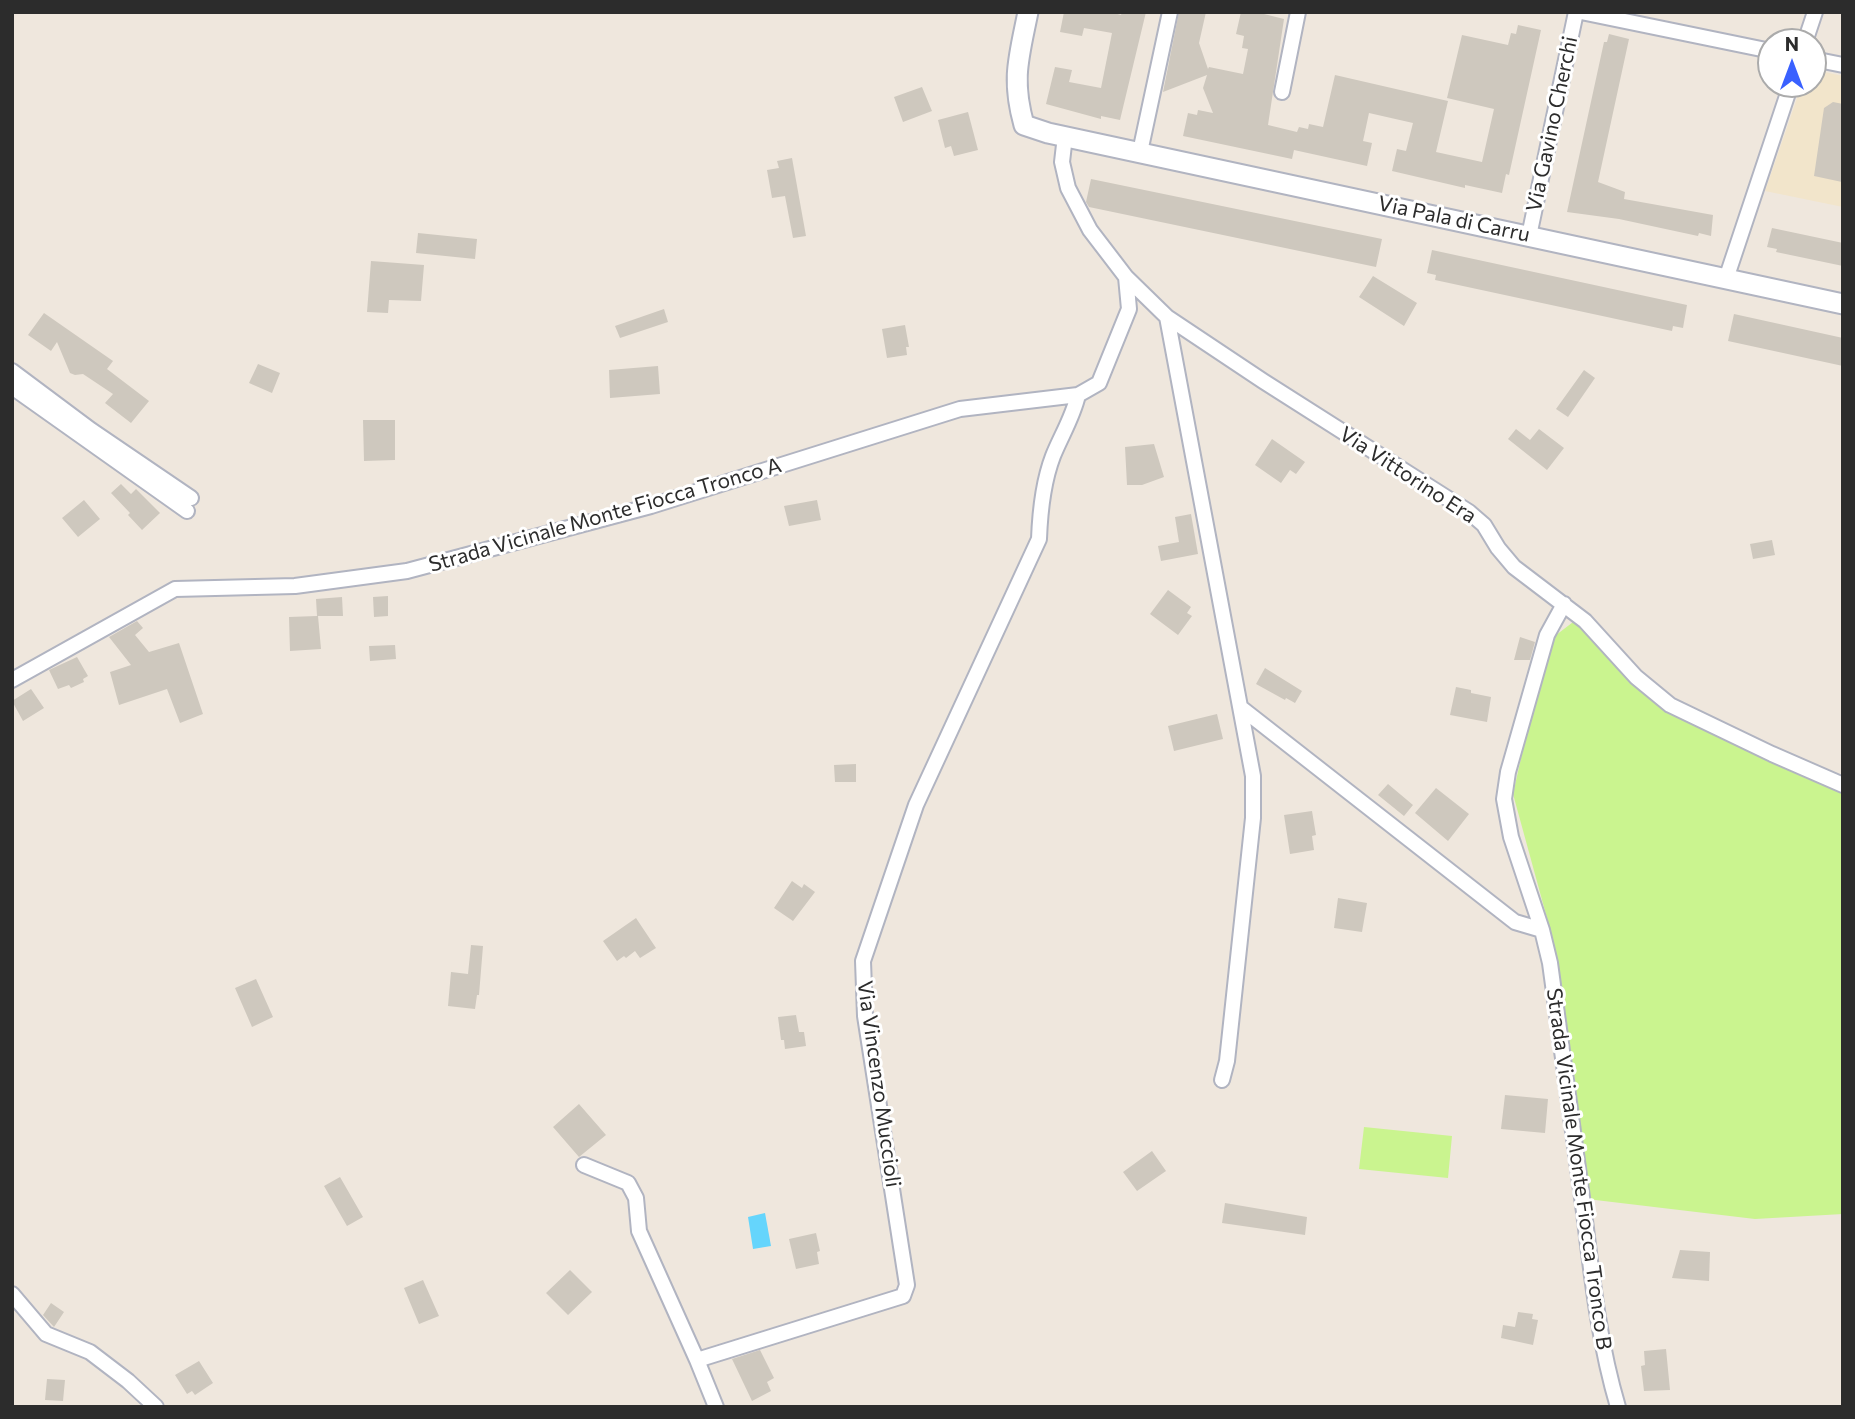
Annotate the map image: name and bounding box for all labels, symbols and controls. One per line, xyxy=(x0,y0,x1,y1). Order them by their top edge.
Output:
north arrow xyxy=(1757,28,1827,98)
text: N xyxy=(1785,32,1799,55)
street label: Via Gavino Cherchi xyxy=(1521,34,1583,214)
street label: Via Pala di Carru xyxy=(1376,191,1532,247)
street label: Via Vittorino Era xyxy=(1335,421,1481,529)
street label: Strada Vicinale Monte Fiocca Tronco A xyxy=(426,452,784,578)
street label: Via Vincenzo Muccioli xyxy=(852,979,906,1189)
street label: Strada Vicinale Monte Fiocca Tronco B xyxy=(1541,987,1617,1351)

